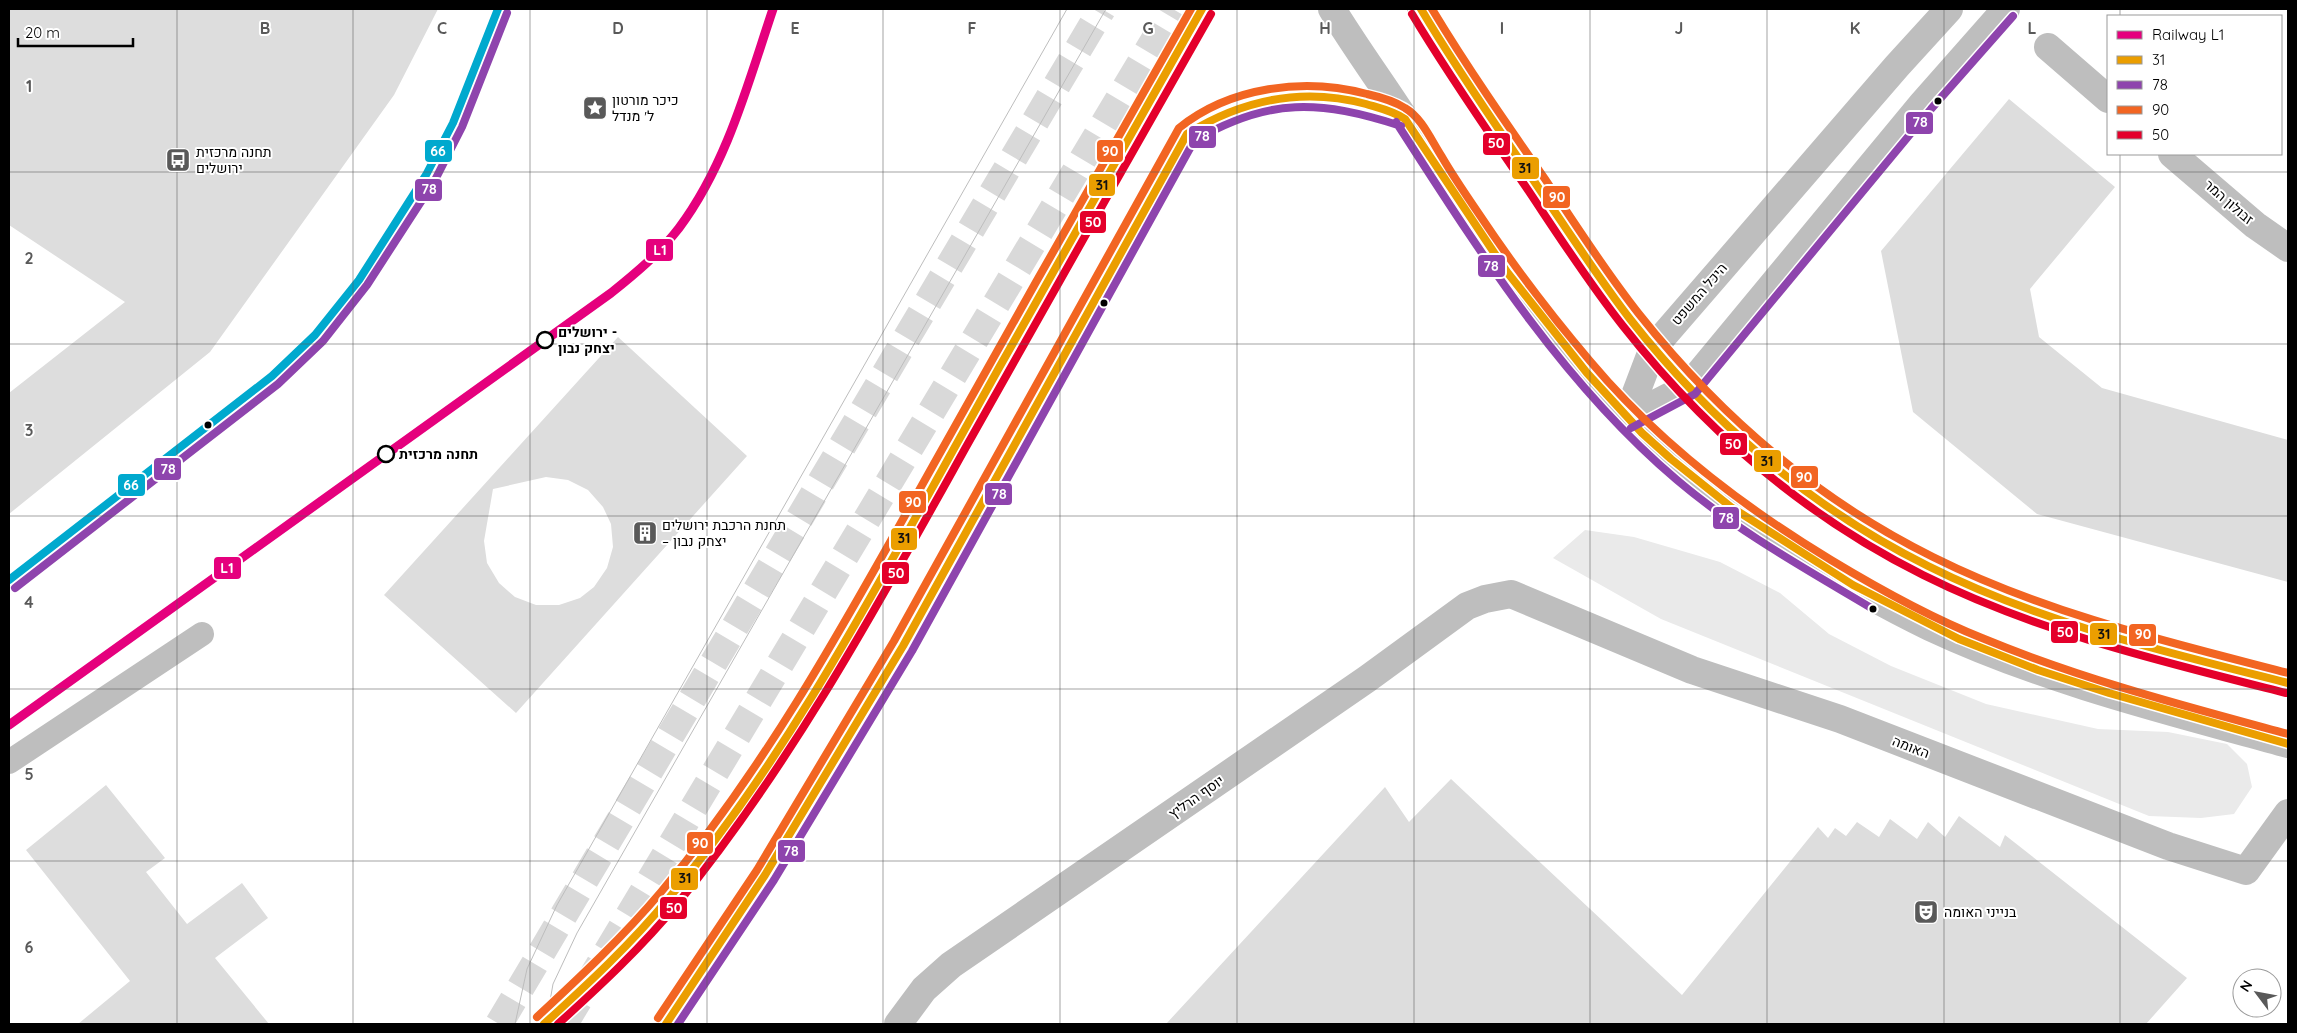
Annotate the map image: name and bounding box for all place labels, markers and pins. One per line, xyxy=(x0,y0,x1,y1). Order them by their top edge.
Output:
place label: כיכר מורטון ל' מנדל xyxy=(612,91,679,125)
place icon: כיכר מורטון ל' מנדל xyxy=(582,95,608,121)
unlabelled marker xyxy=(1933,96,1943,106)
place label: תחנה מרכזית ירושלים xyxy=(196,143,272,177)
bus stop icon: תחנה מרכזית ירושלים xyxy=(165,147,191,173)
unlabelled marker xyxy=(1099,298,1109,308)
place label: ירושלים - יצחק נבון xyxy=(558,323,617,357)
marker: ירושלים - יצחק נבון xyxy=(536,331,554,349)
unlabelled marker xyxy=(203,420,213,430)
marker: תחנה מרכזית xyxy=(377,445,395,463)
place label: תחנה מרכזית xyxy=(399,445,478,463)
place label: תחנת הרכבת ירושלים – יצחק נבון xyxy=(662,516,786,550)
building icon: תחנת הרכבת ירושלים – יצחק נבון xyxy=(632,520,658,546)
unlabelled marker xyxy=(1868,604,1878,614)
theatre icon: בנייני האומה xyxy=(1913,899,1939,925)
place label: בנייני האומה xyxy=(1944,903,2017,921)

